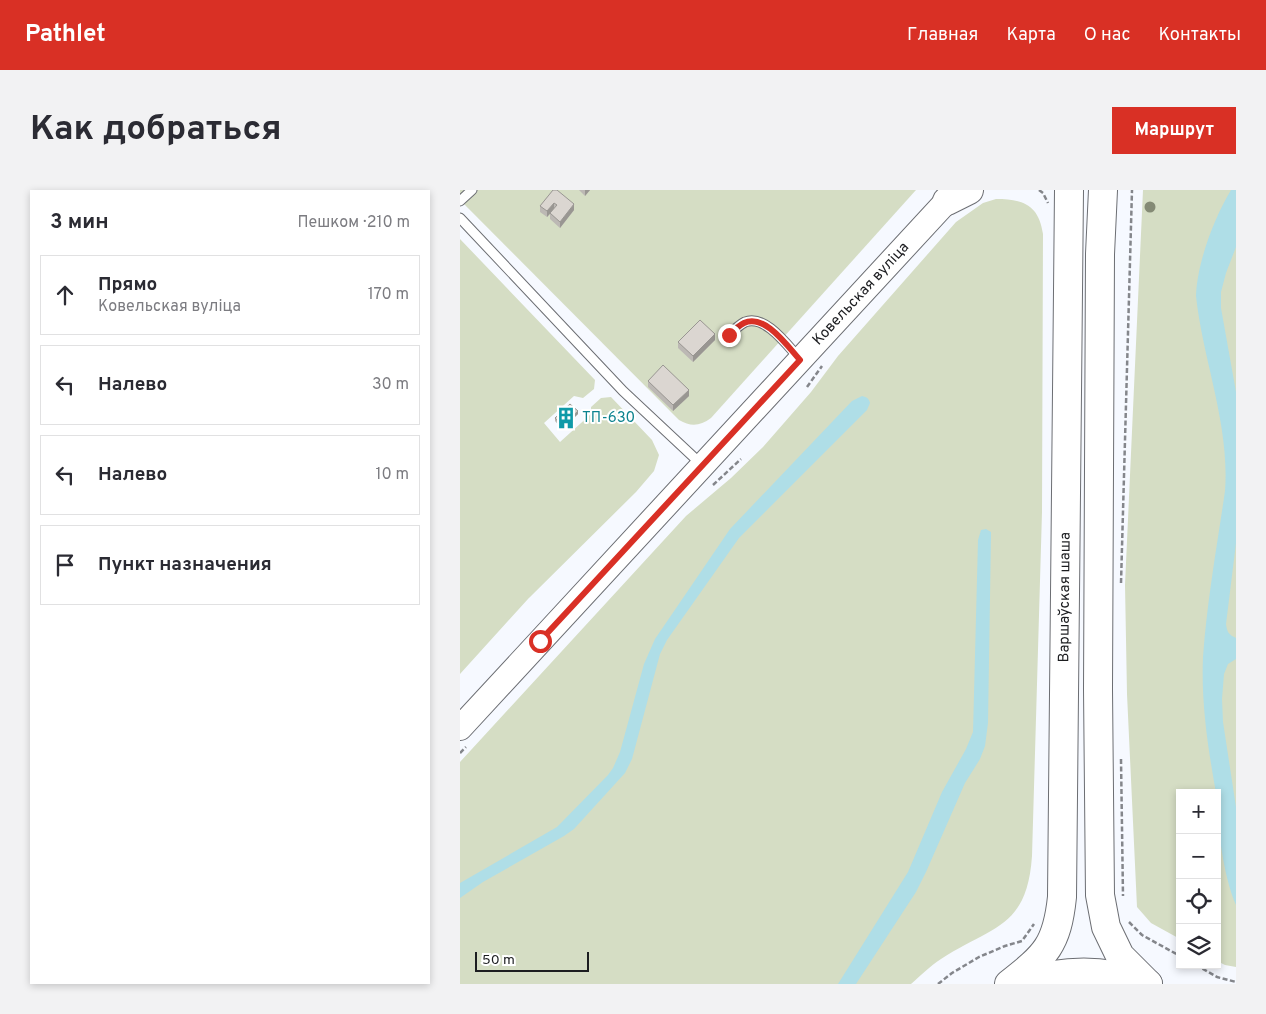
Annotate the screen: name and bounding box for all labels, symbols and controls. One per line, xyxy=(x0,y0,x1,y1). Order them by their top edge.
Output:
text: Pathlet xyxy=(25,20,106,50)
text: Главная xyxy=(907,24,978,47)
text: Карта xyxy=(1006,24,1056,47)
text: О нас xyxy=(1084,24,1130,47)
text: Контакты xyxy=(1158,24,1241,47)
button: Маршрут xyxy=(1112,107,1236,154)
text: Как добраться xyxy=(30,108,282,152)
text: 3 мин xyxy=(50,209,109,236)
text: Пешком · 210 m xyxy=(297,213,410,233)
street label: Ковельская вуліца xyxy=(809,238,914,350)
text: Прямо xyxy=(98,273,157,297)
icon: ahead xyxy=(51,281,79,309)
text: 170 m xyxy=(368,285,409,305)
text: Ковельская вуліца xyxy=(98,297,241,317)
route end xyxy=(718,324,741,347)
icon: left xyxy=(51,371,79,399)
text: Налево xyxy=(98,373,167,397)
text: 30 m xyxy=(372,375,409,395)
building icon: ТП-630 xyxy=(553,405,579,431)
place label: ТП-630 xyxy=(582,409,635,428)
icon: left xyxy=(51,461,79,489)
text: Налево xyxy=(98,463,167,487)
text: 10 m xyxy=(375,465,409,485)
street label: Варшаўская шаша xyxy=(1055,532,1075,663)
icon: arrive xyxy=(51,551,79,579)
text: Пункт назначения xyxy=(98,553,272,577)
route start xyxy=(529,630,552,653)
map controls xyxy=(1176,789,1221,969)
button: + xyxy=(1176,789,1221,834)
button: − xyxy=(1176,834,1221,879)
button: locate xyxy=(1176,879,1221,924)
button: layers xyxy=(1176,924,1221,969)
scale bar xyxy=(475,949,589,972)
text: 50 m xyxy=(482,952,515,969)

